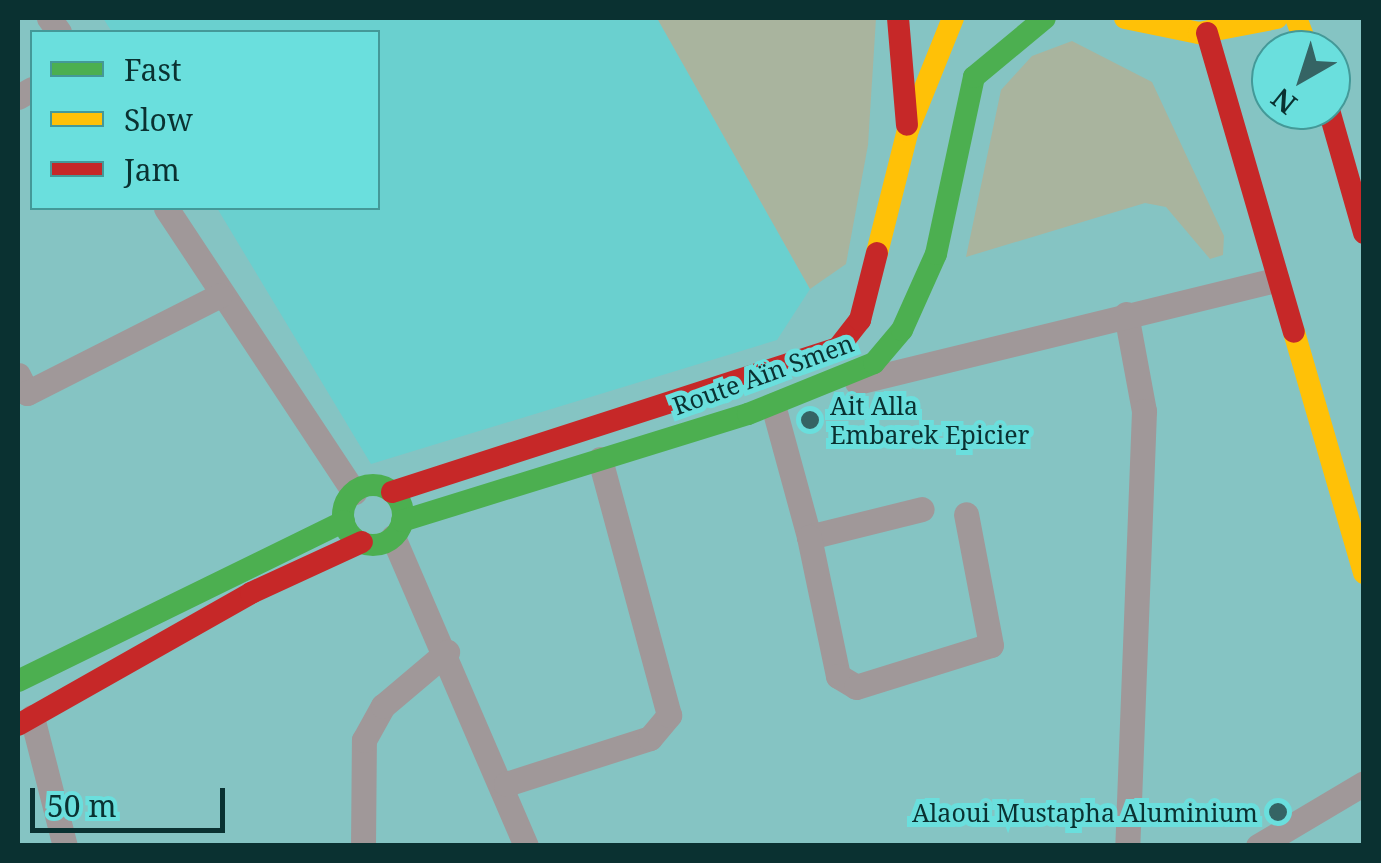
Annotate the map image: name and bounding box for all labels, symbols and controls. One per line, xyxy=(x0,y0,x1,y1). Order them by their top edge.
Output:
legend xyxy=(30,30,380,210)
north arrow xyxy=(1251,30,1351,130)
text: Fast xyxy=(124,49,181,90)
text: N xyxy=(1263,80,1304,123)
text: Slow xyxy=(124,99,193,140)
text: Jam xyxy=(124,149,180,190)
street label: Route Aïn Smen xyxy=(668,327,858,421)
place label: Ait Alla Embarek Epicier xyxy=(830,391,1029,450)
marker: Ait Alla Embarek Epicier xyxy=(799,409,821,431)
scale bar xyxy=(35,768,230,830)
text: 50 m xyxy=(47,785,117,826)
place label: Alaoui Mustapha Aluminium xyxy=(912,797,1258,827)
marker: Alaoui Mustapha Aluminium xyxy=(1267,801,1289,823)

